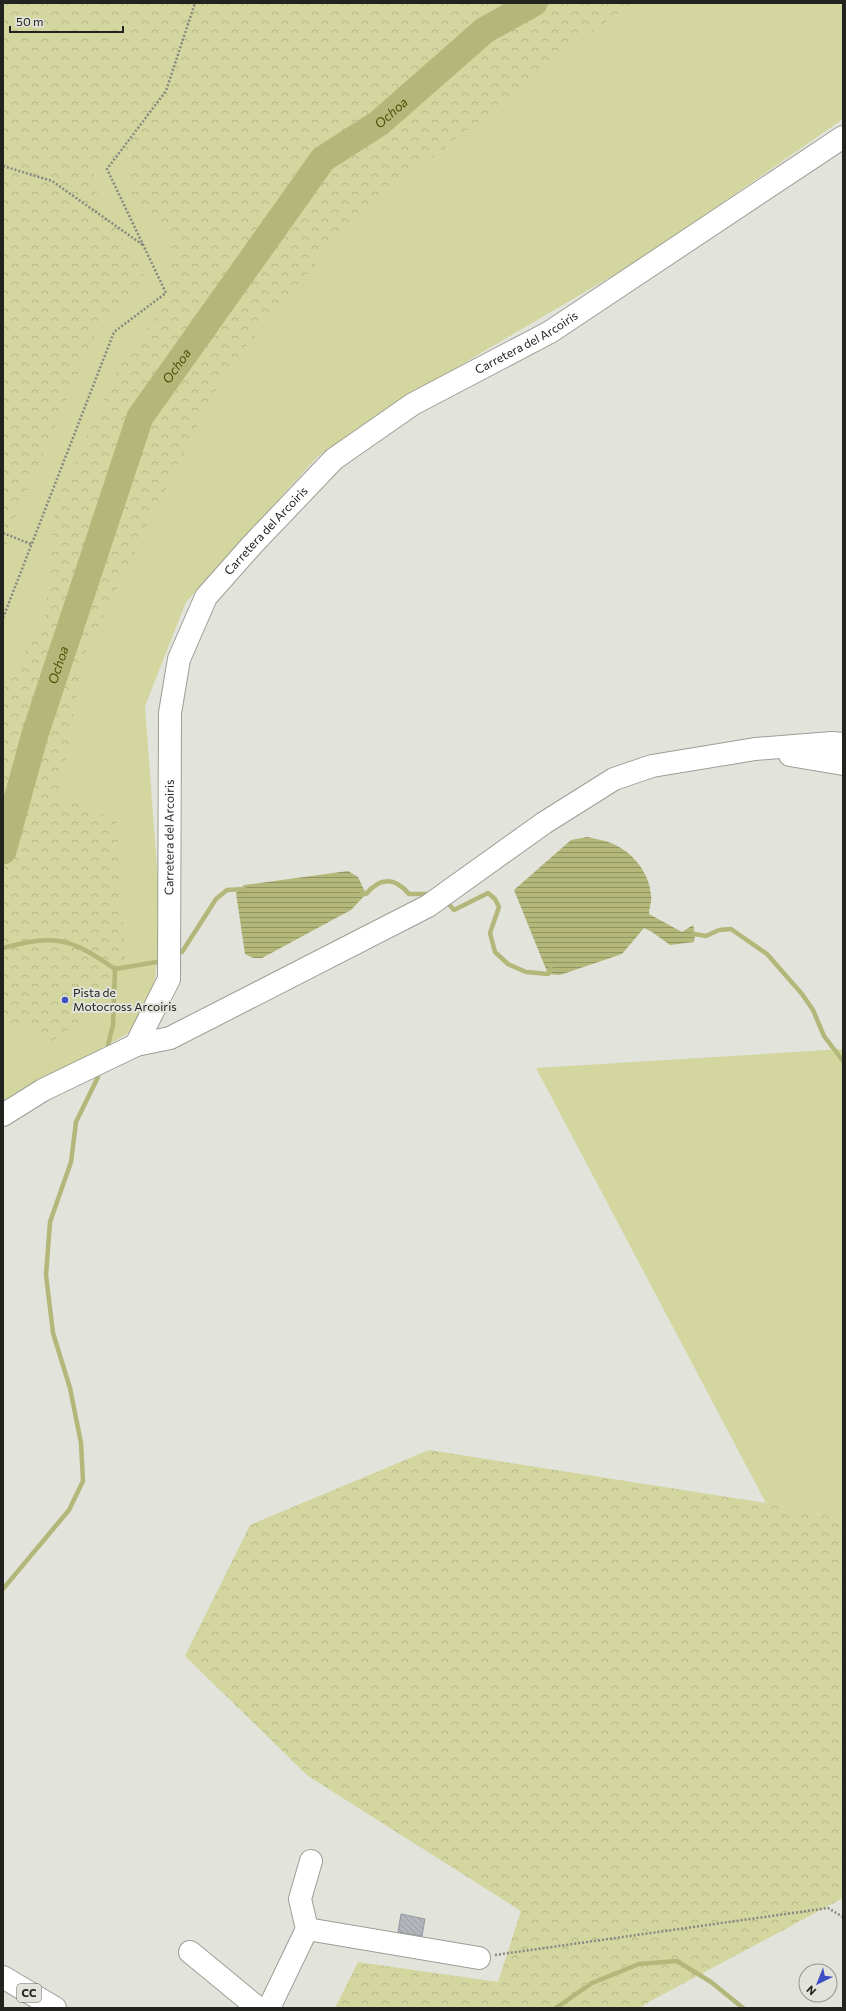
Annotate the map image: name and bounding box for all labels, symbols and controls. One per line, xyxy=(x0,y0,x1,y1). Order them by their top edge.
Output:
scale bar xyxy=(10,8,123,34)
text: 50 m xyxy=(16,14,44,28)
water label: Ochoa xyxy=(371,93,411,131)
street label: Carretera del Arcoiris xyxy=(472,308,580,376)
water label: Ochoa xyxy=(158,345,194,386)
street label: Carretera del Arcoiris xyxy=(221,483,310,577)
water label: Ochoa xyxy=(44,644,72,686)
street label: Carretera del Arcoiris xyxy=(161,779,176,895)
place label: Pista de Motocross Arcoiris xyxy=(73,985,177,1013)
marker: Pista de Motocross Arcoiris xyxy=(60,995,70,1005)
north arrow xyxy=(798,1963,838,2003)
text: N xyxy=(803,1983,818,1998)
road number: CC xyxy=(17,1984,41,2002)

